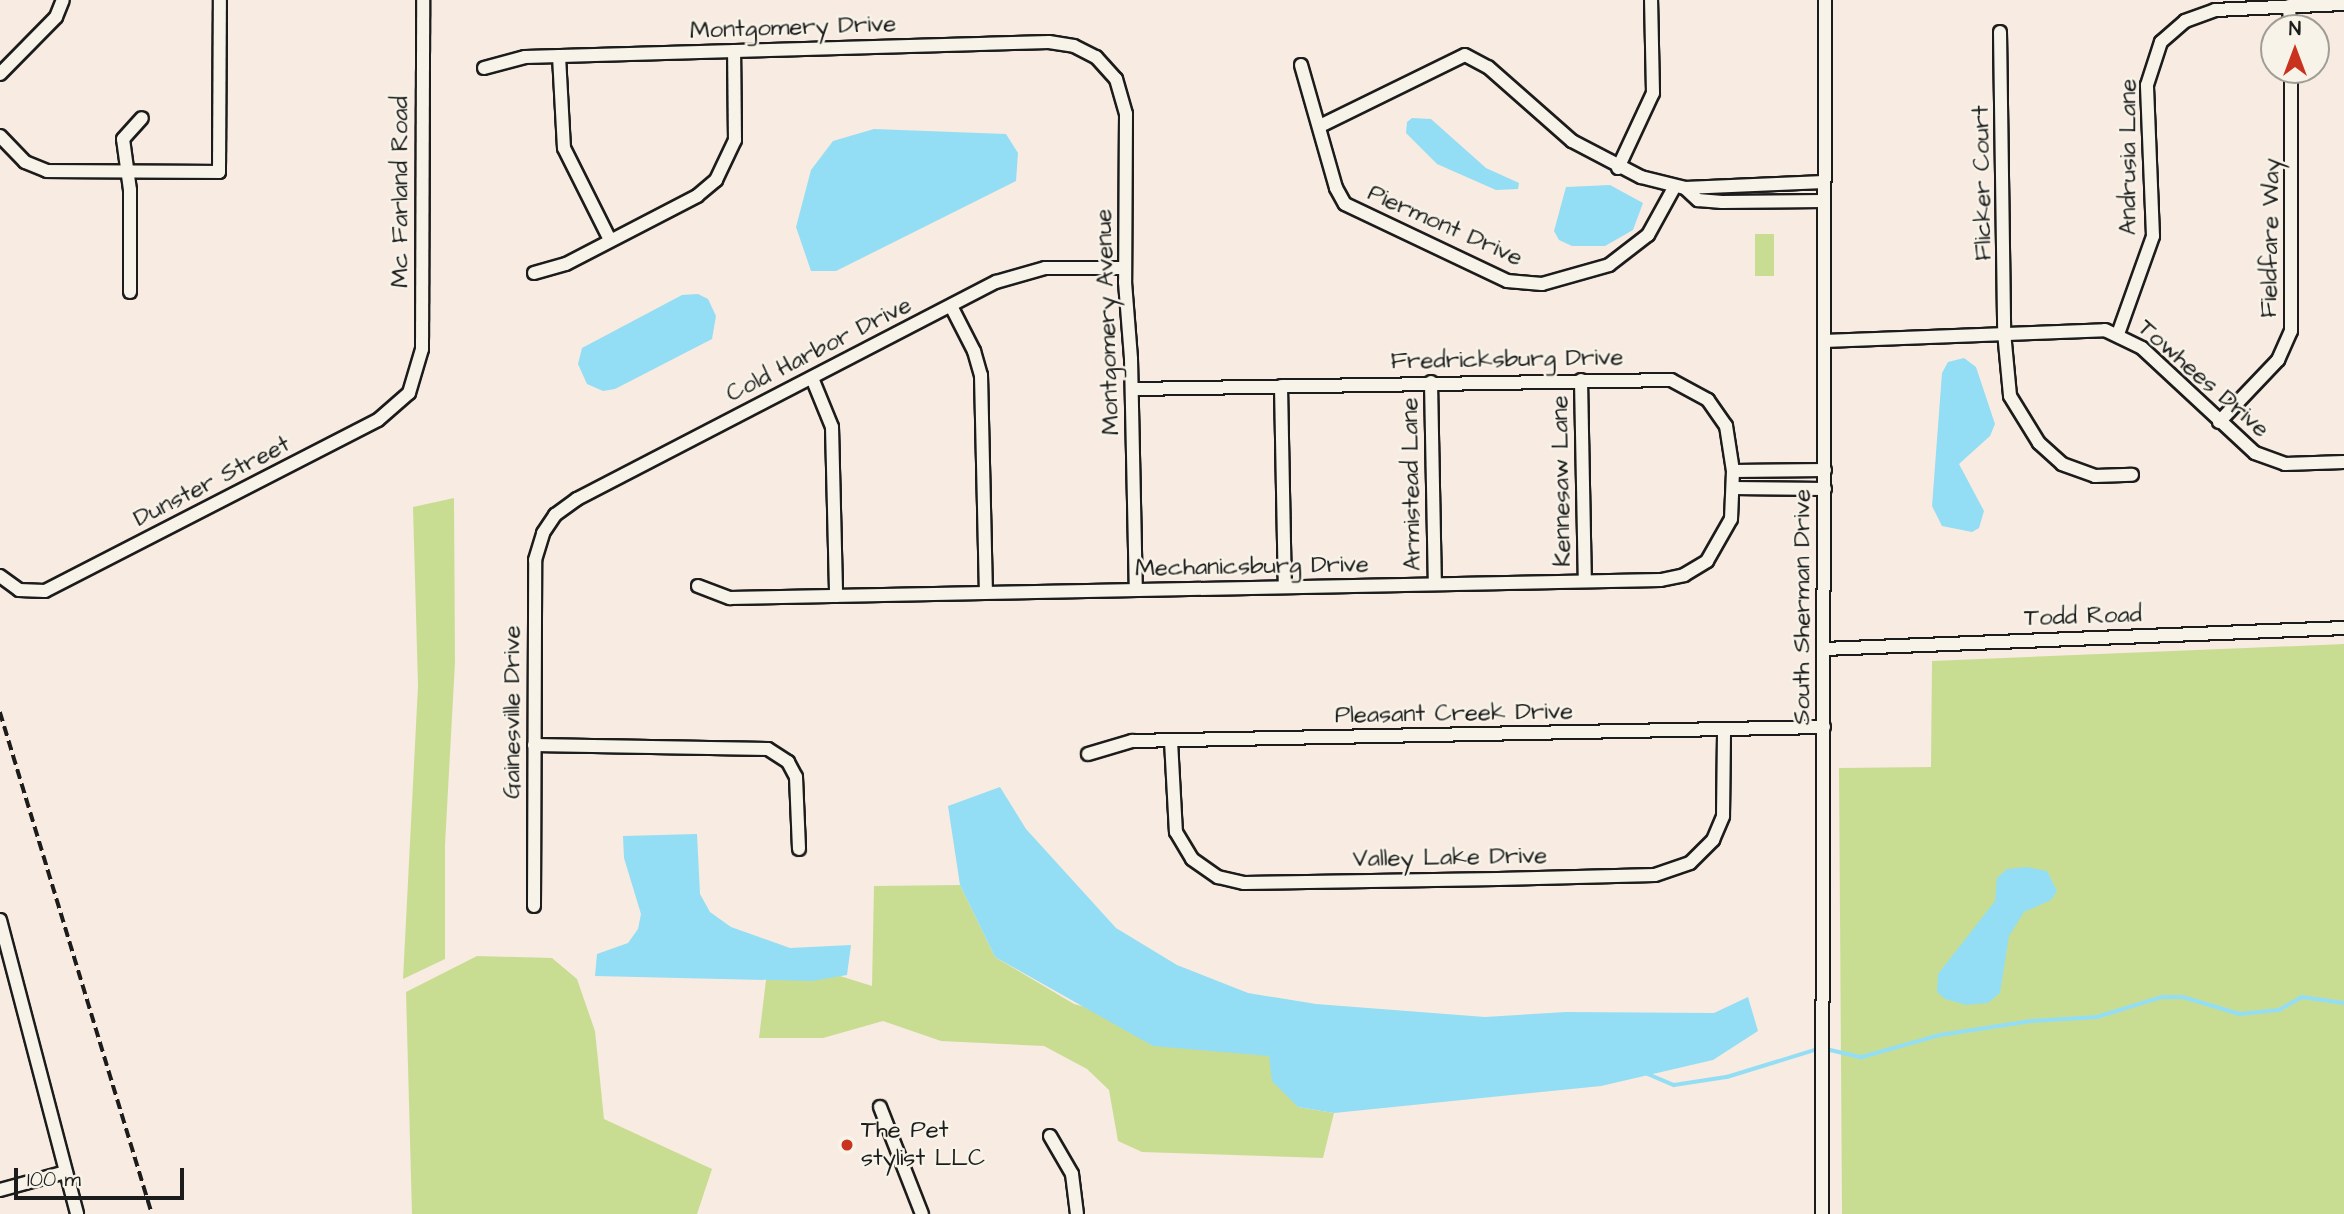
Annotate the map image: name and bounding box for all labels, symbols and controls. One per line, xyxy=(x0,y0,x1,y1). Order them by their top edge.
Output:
street label: Montgomery Drive xyxy=(689,10,897,46)
north arrow xyxy=(2260,14,2330,84)
text: N xyxy=(2289,16,2301,43)
street label: Andrusia Lane xyxy=(2115,79,2143,235)
street label: Mc Farland Road xyxy=(387,96,415,288)
street label: Flicker Court xyxy=(1967,105,1999,261)
street label: Fieldfare Way xyxy=(2255,158,2287,318)
street label: Piermont Drive xyxy=(1363,179,1527,273)
street label: Montgomery Avenue xyxy=(1090,208,1126,436)
street label: Cold Harbor Drive xyxy=(722,291,916,409)
street label: Towhees Drive xyxy=(2131,314,2275,444)
street label: Fredricksburg Drive xyxy=(1390,344,1624,376)
street label: Kennesaw Lane xyxy=(1546,395,1578,567)
street label: Armistead Lane xyxy=(1396,397,1428,571)
street label: Dunster Street xyxy=(129,430,295,534)
street label: South Sherman Drive xyxy=(1789,489,1817,725)
street label: Mechanicsburg Drive xyxy=(1135,551,1369,583)
street label: Todd Road xyxy=(2024,601,2142,633)
street label: Gainesville Drive xyxy=(499,625,527,799)
street label: Pleasant Creek Drive xyxy=(1335,698,1573,730)
street label: Valley Lake Drive xyxy=(1352,842,1548,874)
place label: The Pet stylist LLC xyxy=(861,1117,985,1173)
marker: The Pet stylist LLC xyxy=(839,1137,855,1153)
scale bar xyxy=(18,1154,187,1198)
text: 100 m xyxy=(27,1165,81,1194)

